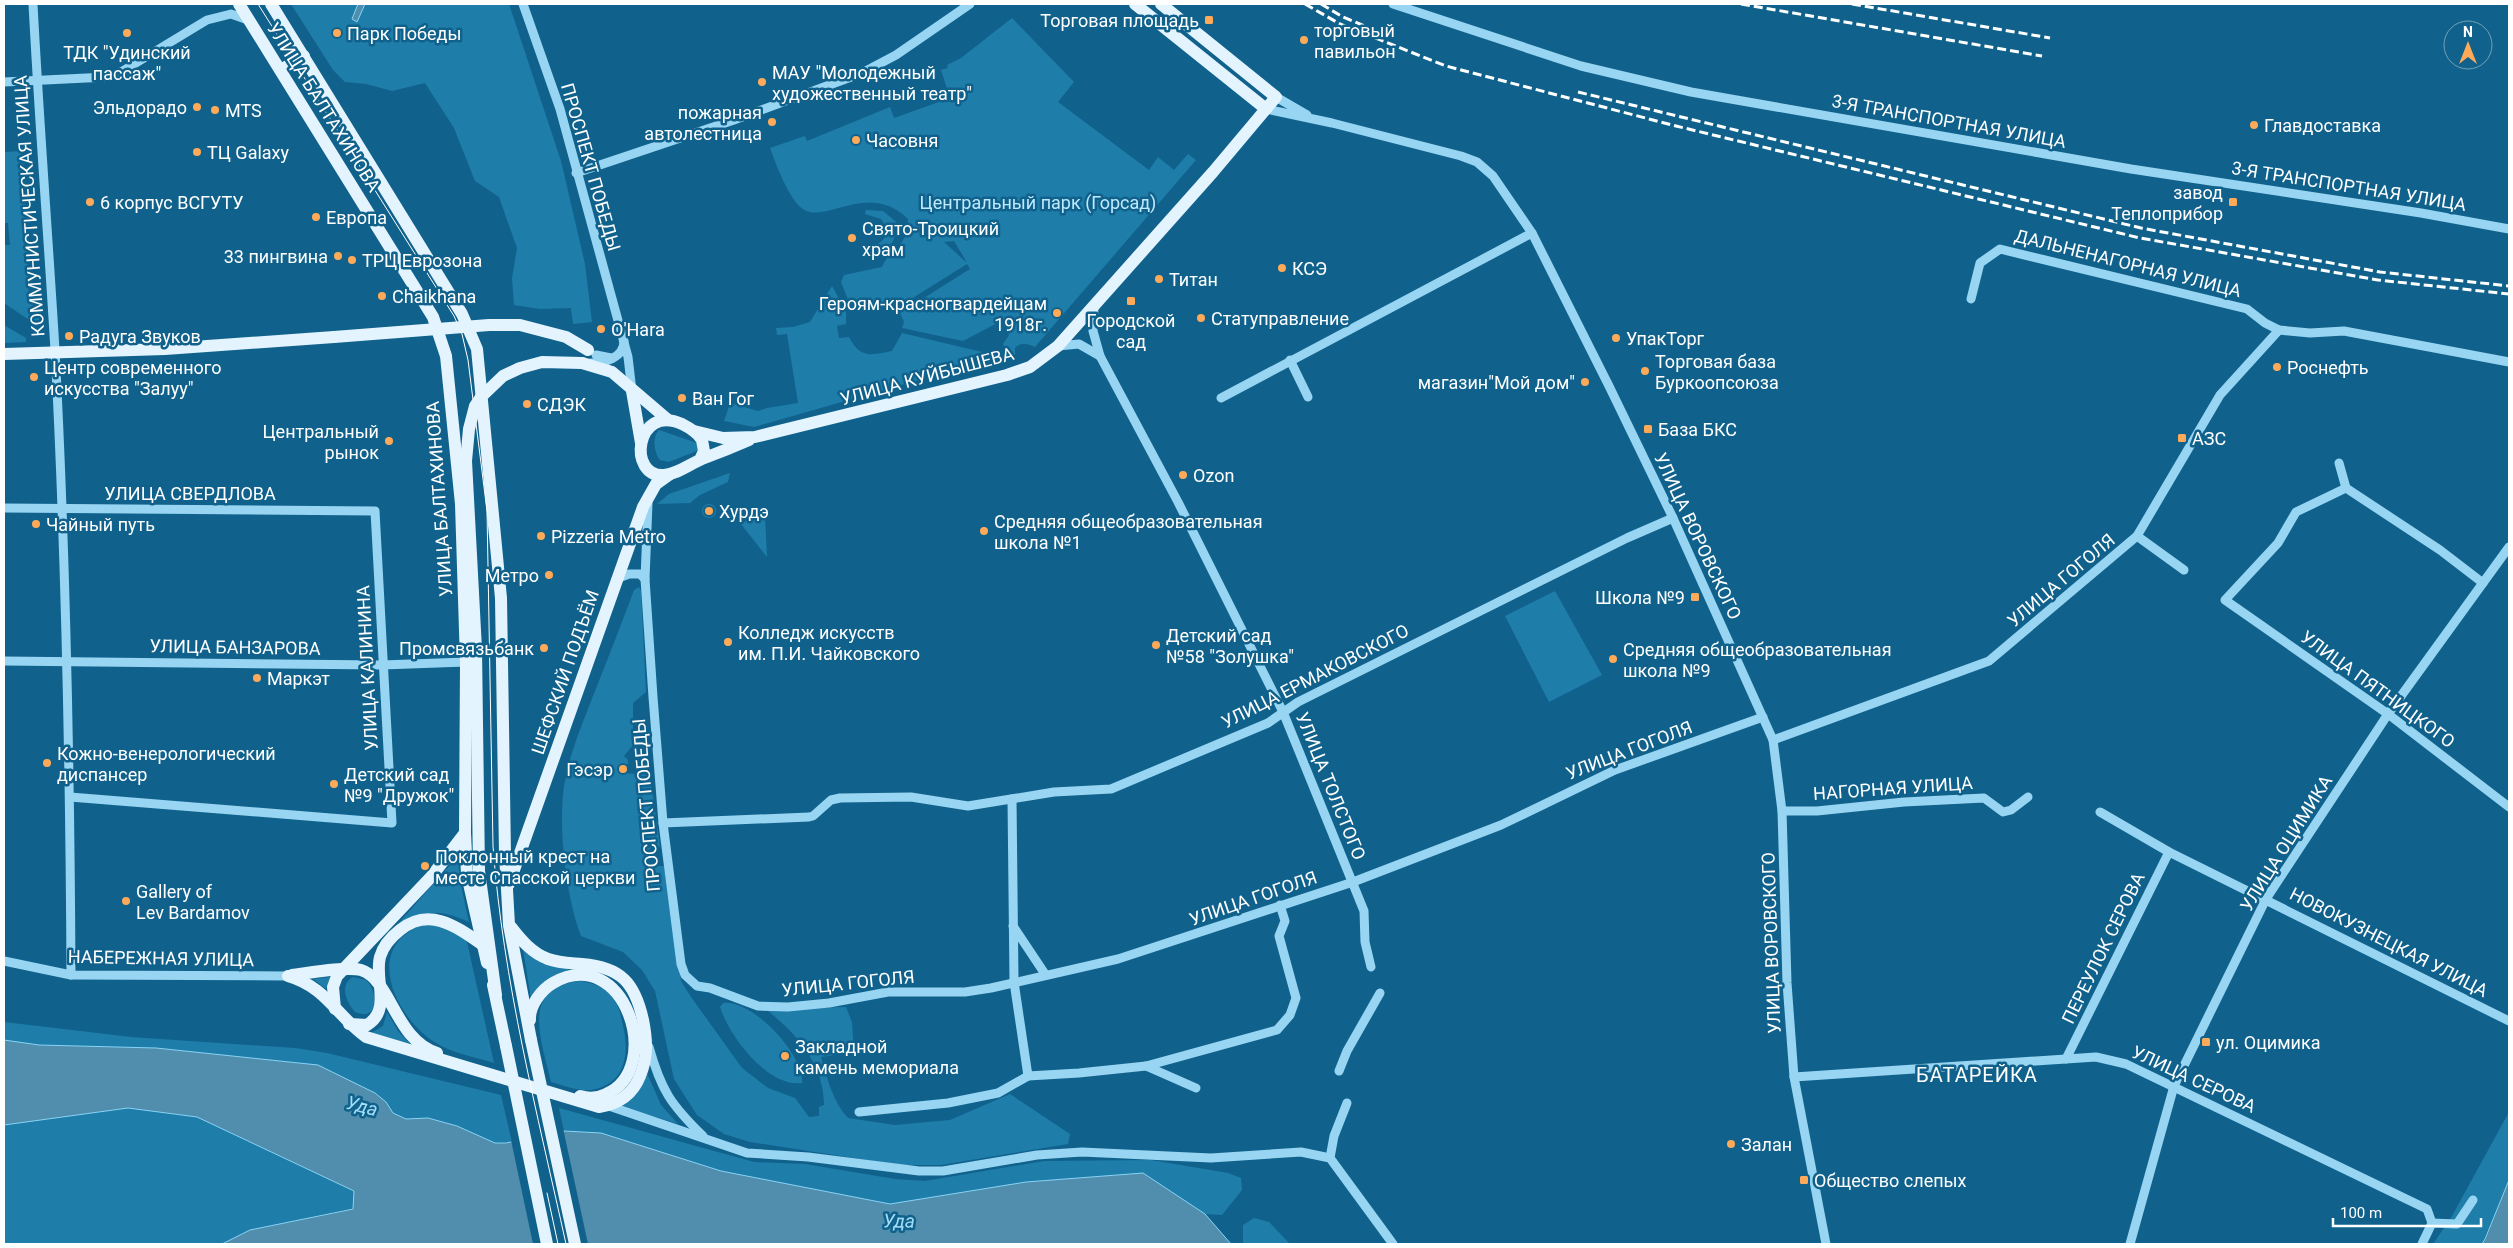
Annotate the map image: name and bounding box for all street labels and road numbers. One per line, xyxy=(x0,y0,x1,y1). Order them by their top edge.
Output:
street label: УЛИЦА БАЛТАХИНОВА xyxy=(263,18,385,196)
street label: КОММУНИСТИЧЕСКАЯ УЛИЦА xyxy=(9,74,49,337)
street label: ПРОСПЕКТ ПОБЕДЫ xyxy=(557,81,625,253)
street label: 3-Я ТРАНСПОРТНАЯ УЛИЦА xyxy=(1830,90,2068,152)
street label: 3-Я ТРАНСПОРТНАЯ УЛИЦА xyxy=(2230,157,2468,215)
street label: ДАЛЬНЕНАГОРНАЯ УЛИЦА xyxy=(2013,225,2244,301)
street label: УЛИЦА КУЙБЫШЕВА xyxy=(838,343,1016,409)
street label: УЛИЦА БАЛТАХИНОВА xyxy=(422,400,456,597)
street label: УЛИЦА ВОРОВСКОГО xyxy=(1650,449,1746,623)
street label: УЛИЦА СВЕРДЛОВА xyxy=(104,483,276,504)
street label: УЛИЦА ГОГОЛЯ xyxy=(2003,529,2119,631)
street label: УЛИЦА КАЛИНИНА xyxy=(352,585,382,751)
street label: ШЕФСКИЙ ПОДЪЁМ xyxy=(527,587,603,757)
street label: УЛИЦА ЕРМАКОВСКОГО xyxy=(1218,620,1412,732)
street label: УЛИЦА ПЯТНИЦКОГО xyxy=(2297,626,2459,752)
street label: УЛИЦА БАНЗАРОВА xyxy=(149,635,321,659)
street label: УЛИЦА ТОЛСТОГО xyxy=(1292,709,1370,863)
street label: УЛИЦА ГОГОЛЯ xyxy=(1563,716,1695,784)
street label: ПРОСПЕКТ ПОБЕДЫ xyxy=(628,718,664,892)
street label: УЛИЦА ОЦИМИКА xyxy=(2236,771,2336,915)
street label: НАГОРНАЯ УЛИЦА xyxy=(1812,772,1974,804)
street label: УЛИЦА ВОРОВСКОГО xyxy=(1757,852,1785,1034)
street label: УЛИЦА ГОГОЛЯ xyxy=(1186,866,1320,930)
street label: ПЕРЕУЛОК СЕРОВА xyxy=(2057,869,2149,1027)
street label: НОВОКУЗНЕЦКАЯ УЛИЦА xyxy=(2287,883,2492,1001)
street label: НАБЕРЕЖНАЯ УЛИЦА xyxy=(68,946,255,970)
street label: УЛИЦА ГОГОЛЯ xyxy=(781,966,915,1000)
street label: УЛИЦА СЕРОВА xyxy=(2129,1041,2260,1117)

